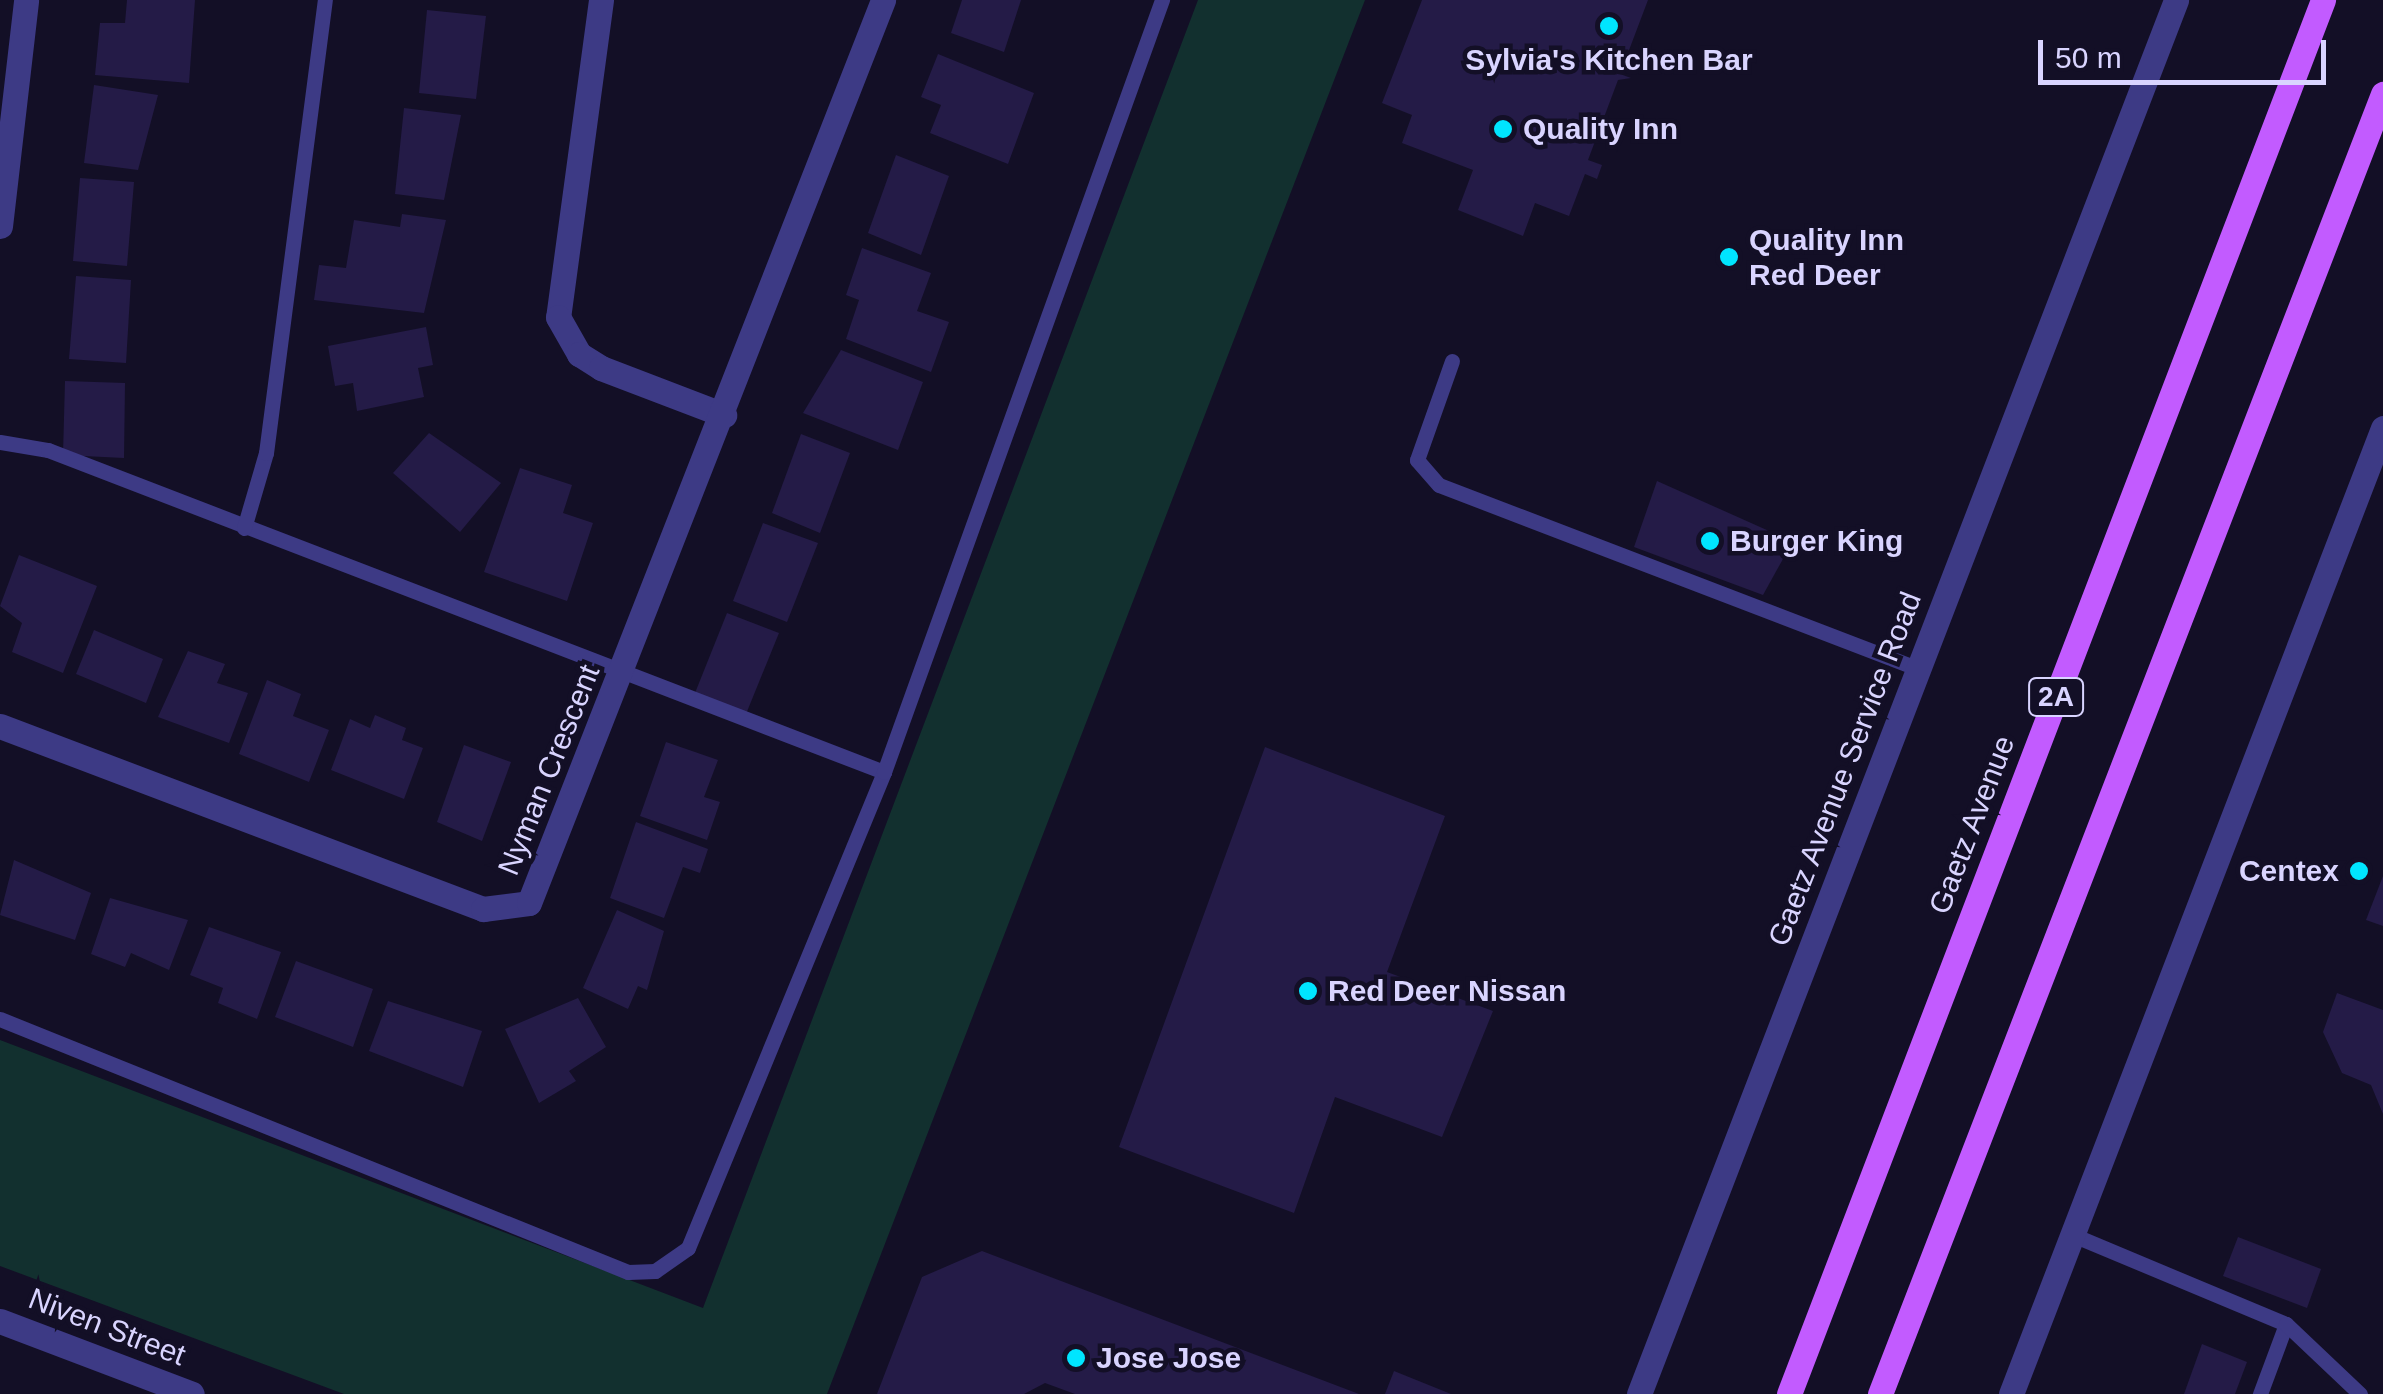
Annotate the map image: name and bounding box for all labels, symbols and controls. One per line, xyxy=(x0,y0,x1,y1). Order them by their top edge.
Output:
marker: Sylvia's Kitchen Bar xyxy=(1598,15,1620,37)
scale bar xyxy=(2043,20,2330,82)
text: 50 m xyxy=(2055,41,2122,74)
place label: Sylvia's Kitchen Bar xyxy=(1465,42,1753,78)
place label: Quality Inn xyxy=(1523,111,1678,147)
marker: Quality Inn xyxy=(1492,118,1514,140)
place label: Quality Inn Red Deer xyxy=(1749,222,1904,292)
marker: Quality Inn Red Deer xyxy=(1718,246,1740,268)
place label: Burger King xyxy=(1730,523,1903,559)
marker: Burger King xyxy=(1699,530,1721,552)
street label: Gaetz Avenue Service Road xyxy=(1760,586,1930,952)
street label: Nyman Crescent xyxy=(490,660,608,880)
road number: 2A xyxy=(2026,674,2086,720)
street label: Gaetz Avenue xyxy=(1921,730,2023,920)
place label: Centex xyxy=(2239,853,2339,889)
marker: Centex xyxy=(2348,860,2370,882)
place label: Red Deer Nissan xyxy=(1328,973,1566,1009)
marker: Red Deer Nissan xyxy=(1297,980,1319,1002)
street label: Niven Street xyxy=(23,1281,191,1373)
place label: Jose Jose xyxy=(1096,1340,1241,1376)
marker: Jose Jose xyxy=(1065,1347,1087,1369)

